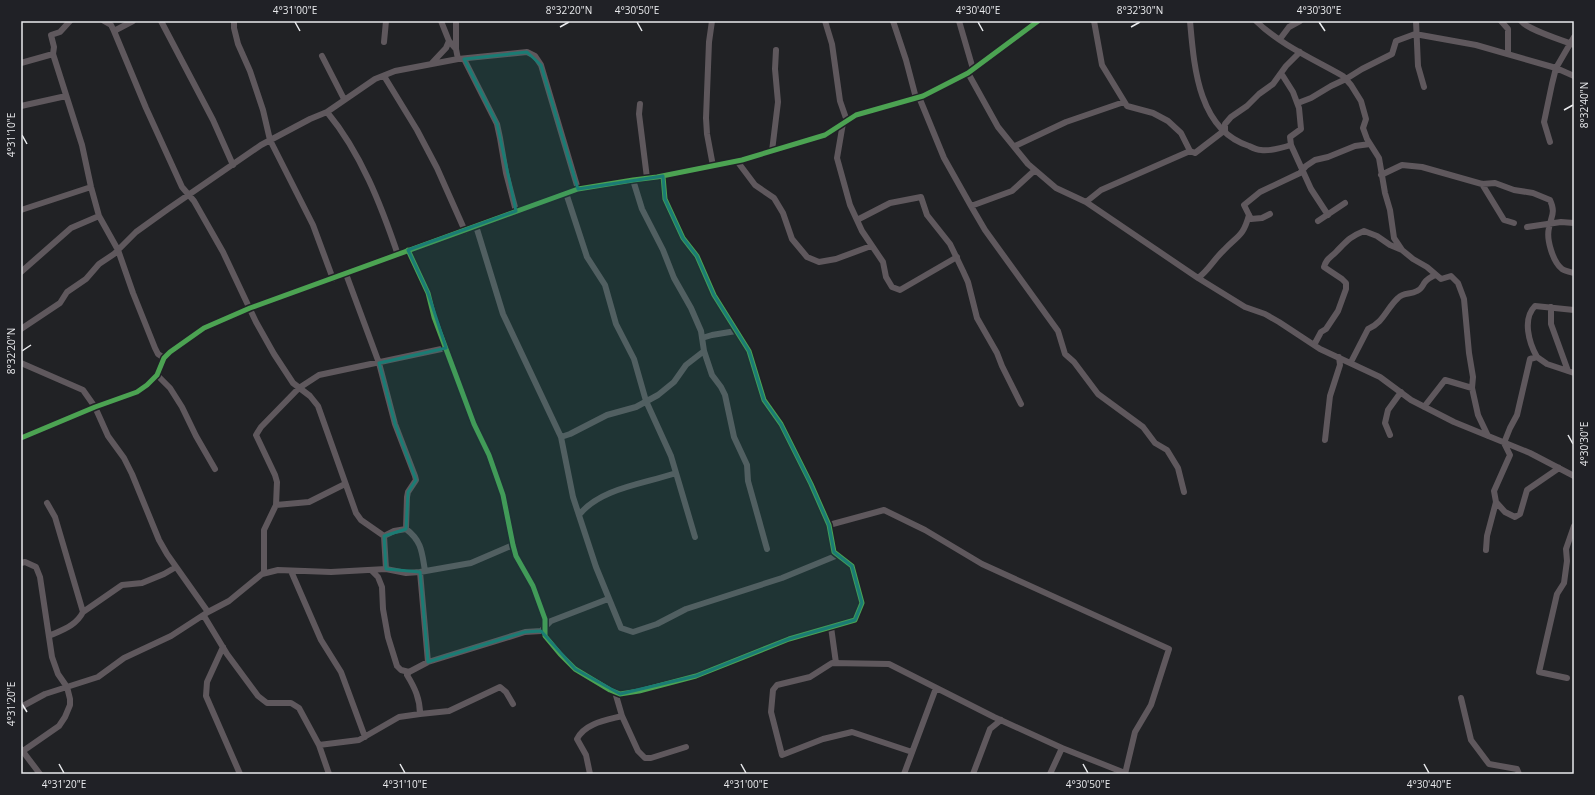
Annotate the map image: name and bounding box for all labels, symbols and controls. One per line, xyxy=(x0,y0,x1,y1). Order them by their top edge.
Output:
text: 4°31'00"E xyxy=(273,3,317,17)
text: 8°32'20"N xyxy=(546,3,592,17)
text: 4°30'50"E xyxy=(615,3,659,17)
text: 4°30'40"E xyxy=(956,3,1000,17)
text: 8°32'30"N xyxy=(1117,3,1163,17)
text: 4°30'30"E xyxy=(1297,3,1341,17)
text: 8°32'40"N xyxy=(1577,82,1591,128)
text: 4°31'10"E xyxy=(4,113,18,157)
text: 8°32'20"N xyxy=(4,328,18,374)
text: 4°30'30"E xyxy=(1577,422,1591,466)
text: 4°31'20"E xyxy=(4,682,18,726)
text: 4°31'20"E xyxy=(42,777,86,791)
text: 4°31'10"E xyxy=(383,777,427,791)
text: 4°31'00"E xyxy=(724,777,768,791)
text: 4°30'50"E xyxy=(1066,777,1110,791)
text: 4°30'40"E xyxy=(1407,777,1451,791)

